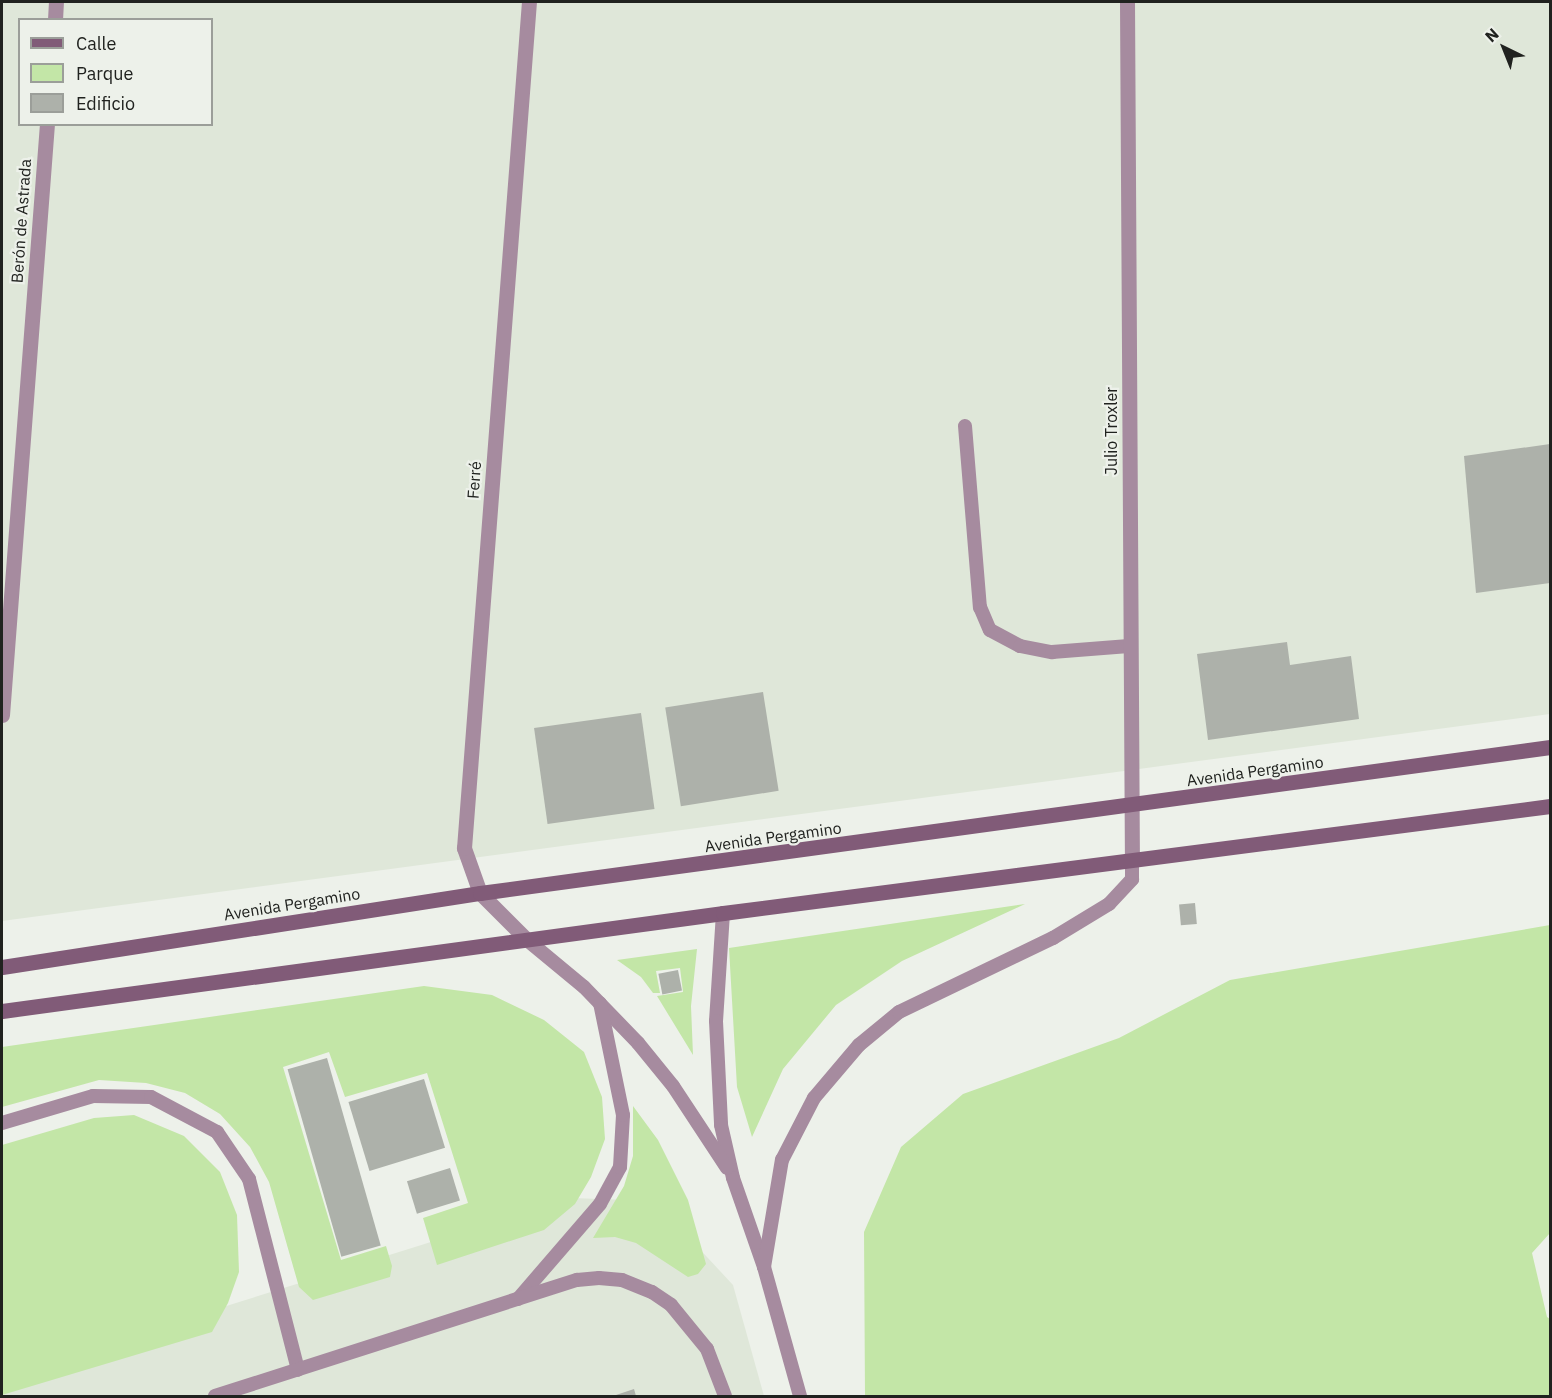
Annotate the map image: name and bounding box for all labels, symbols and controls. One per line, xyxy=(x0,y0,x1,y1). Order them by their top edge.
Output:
legend xyxy=(18,18,213,126)
north arrow xyxy=(1474,18,1534,78)
text: N xyxy=(1481,24,1503,46)
text: Calle xyxy=(76,32,116,55)
text: Parque xyxy=(76,62,133,85)
text: Edificio xyxy=(76,92,135,115)
street label: Berón de Astrada xyxy=(7,158,35,284)
street label: Julio Troxler xyxy=(1101,387,1121,475)
street label: Ferré xyxy=(463,460,485,500)
street label: Avenida Pergamino xyxy=(1185,752,1325,790)
street label: Avenida Pergamino xyxy=(703,818,843,856)
street label: Avenida Pergamino xyxy=(222,884,362,924)

